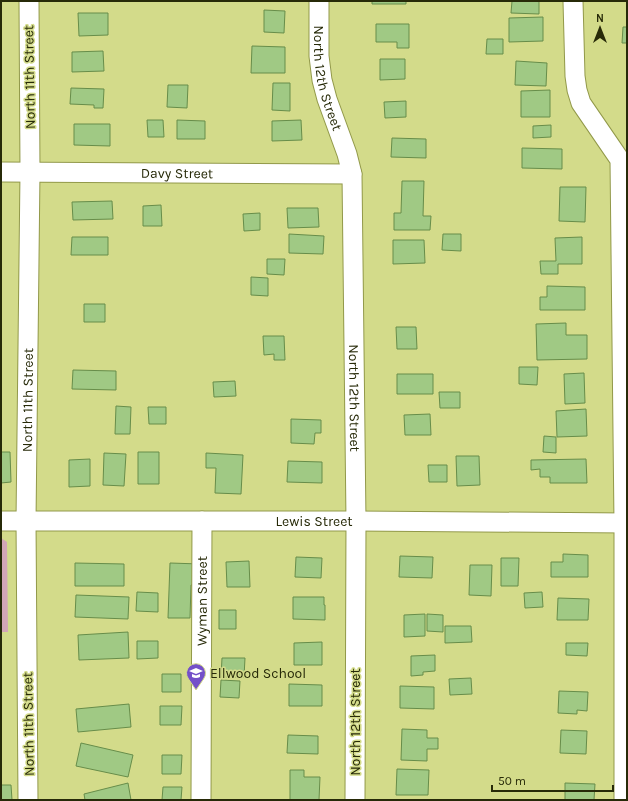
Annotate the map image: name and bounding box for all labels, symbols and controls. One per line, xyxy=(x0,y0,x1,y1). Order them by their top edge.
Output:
north arrow xyxy=(580,8,620,48)
text: N xyxy=(596,12,604,25)
street label: North 11th Street xyxy=(20,25,39,129)
street label: North 12th Street xyxy=(310,25,346,133)
street label: Davy Street xyxy=(141,165,213,182)
street label: North 12th Street xyxy=(345,344,363,452)
street label: North 11th Street xyxy=(19,348,37,452)
street label: Lewis Street xyxy=(275,513,353,530)
street label: Wyman Street xyxy=(194,556,211,646)
school or university icon: Ellwood School xyxy=(185,662,207,690)
place label: Ellwood School xyxy=(210,665,306,682)
street label: North 12th Street xyxy=(347,668,364,776)
street label: North 11th Street xyxy=(19,672,38,776)
scale bar xyxy=(492,767,613,793)
text: 50 m xyxy=(498,774,526,788)

